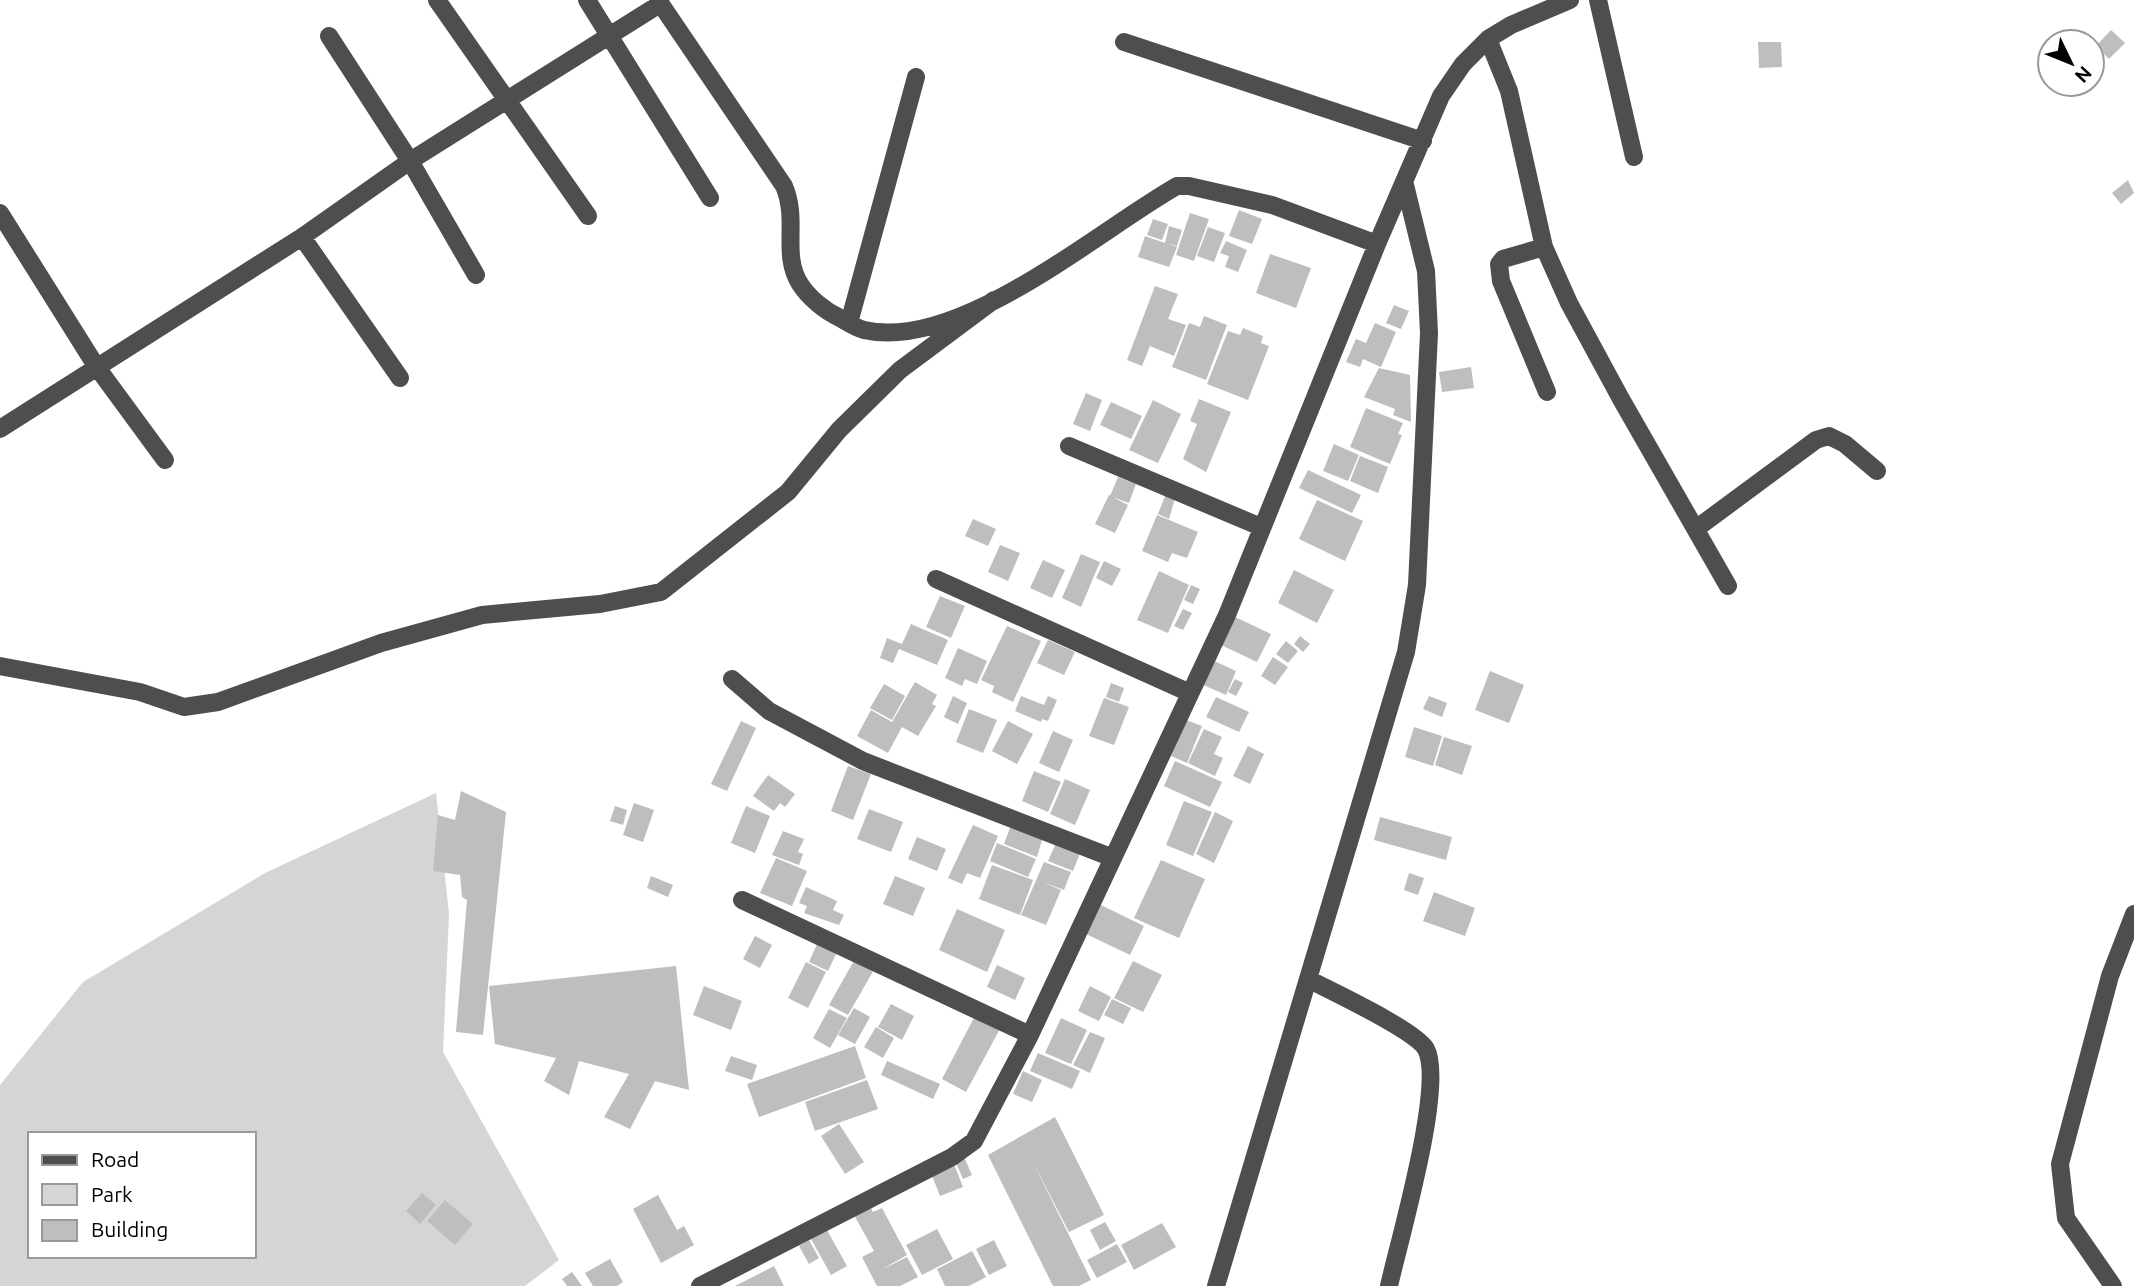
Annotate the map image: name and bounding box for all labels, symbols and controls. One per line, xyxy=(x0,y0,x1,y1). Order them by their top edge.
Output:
north arrow xyxy=(2036,28,2106,98)
text: N xyxy=(2071,62,2096,87)
legend xyxy=(28,1132,256,1258)
text: Road xyxy=(91,1147,139,1171)
text: Park xyxy=(91,1182,133,1206)
text: Building xyxy=(91,1217,168,1241)

